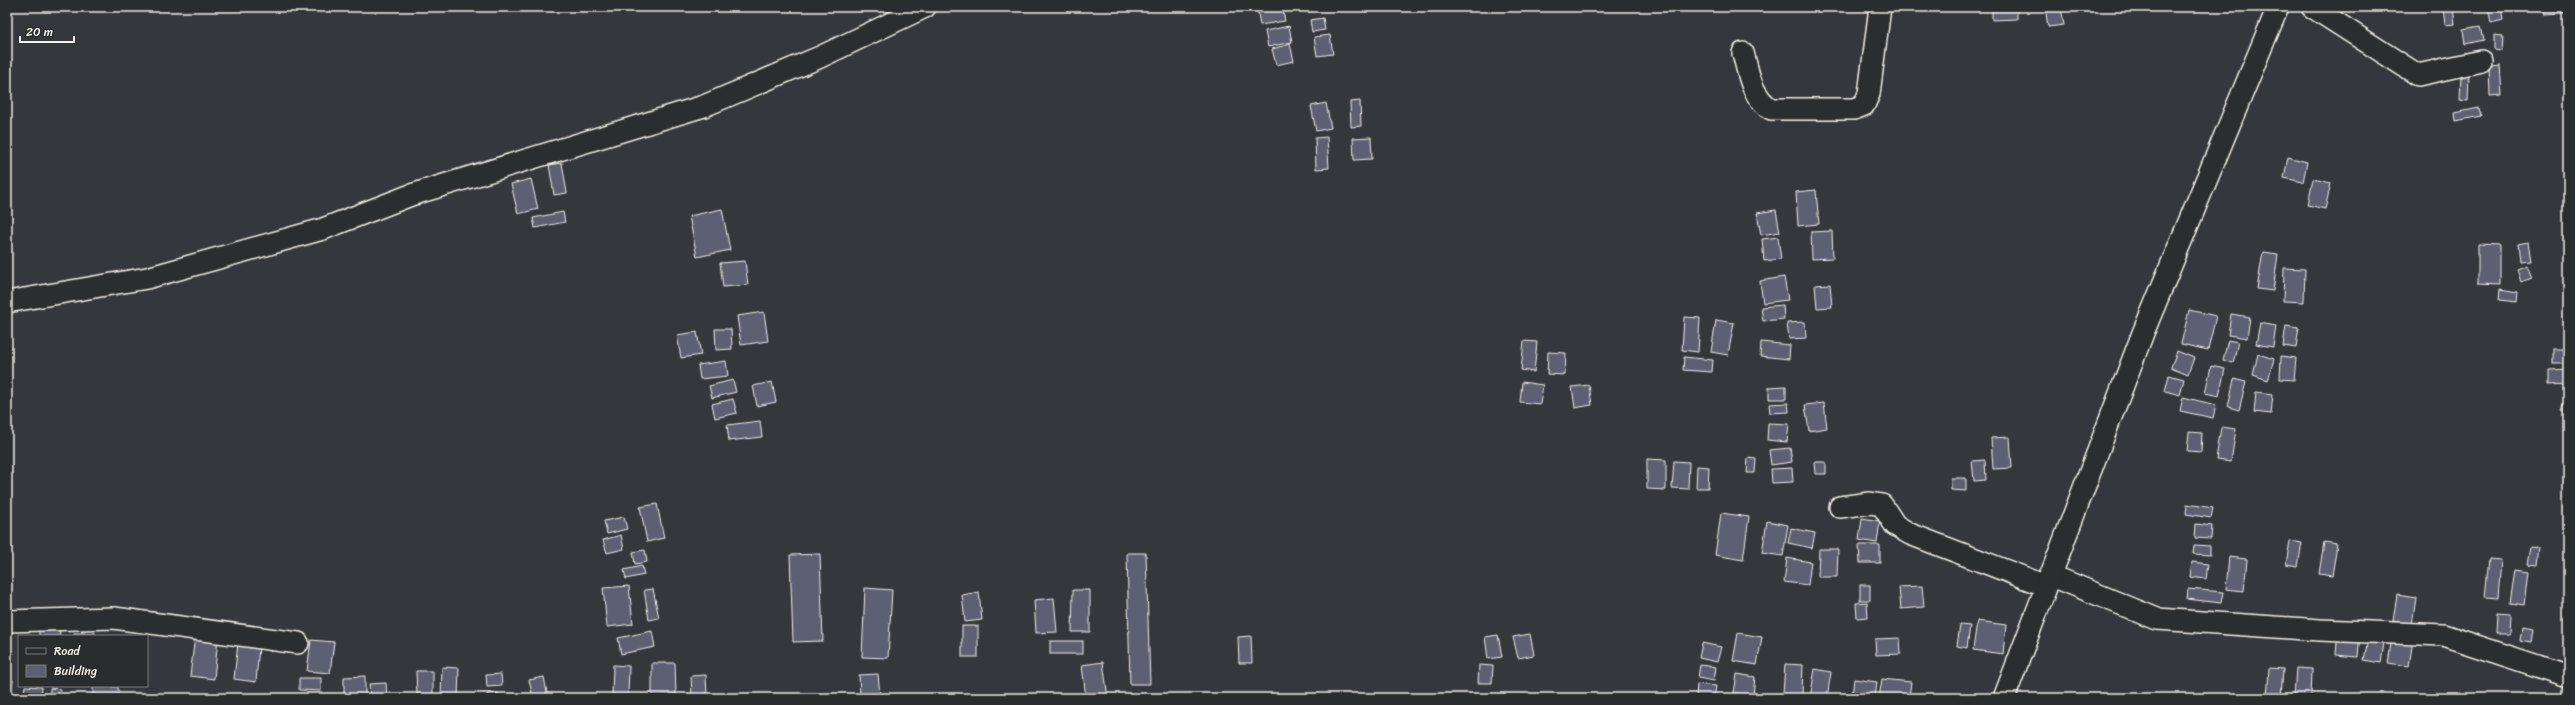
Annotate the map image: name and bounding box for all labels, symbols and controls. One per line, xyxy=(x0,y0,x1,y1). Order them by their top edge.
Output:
scale bar xyxy=(20,18,74,44)
text: 20 m xyxy=(26,21,53,43)
legend xyxy=(18,635,148,687)
text: Road xyxy=(54,640,81,662)
text: Building xyxy=(54,660,97,682)

